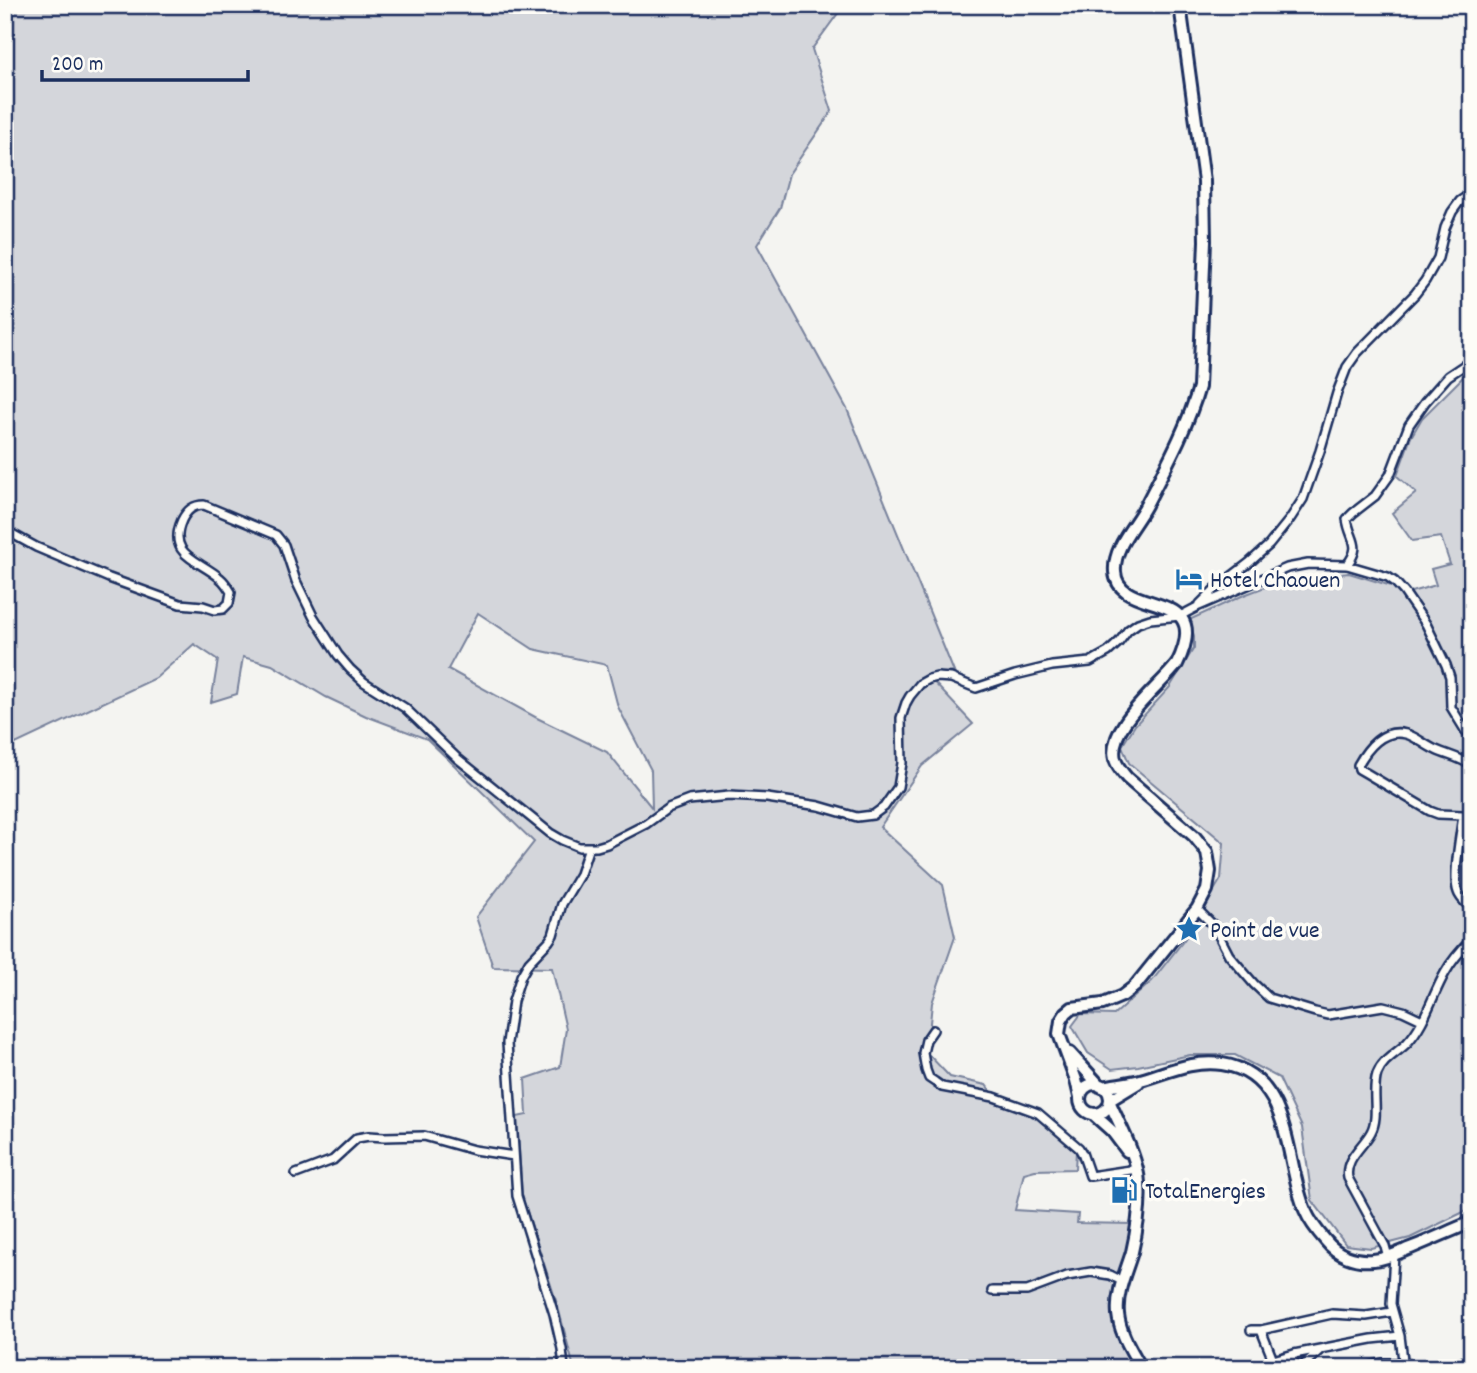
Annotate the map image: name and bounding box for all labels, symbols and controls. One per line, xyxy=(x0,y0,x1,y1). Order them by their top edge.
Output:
scale bar xyxy=(42,38,248,82)
text: 200 m xyxy=(52,51,103,81)
hotel icon: Hotel Chaouen xyxy=(1174,564,1204,594)
place label: Hotel Chaouen xyxy=(1210,565,1340,599)
place icon: Point de vue xyxy=(1174,914,1204,944)
place label: Point de vue xyxy=(1210,915,1320,949)
fuel station icon: TotalEnergies xyxy=(1109,1175,1139,1205)
place label: TotalEnergies xyxy=(1145,1176,1266,1210)

